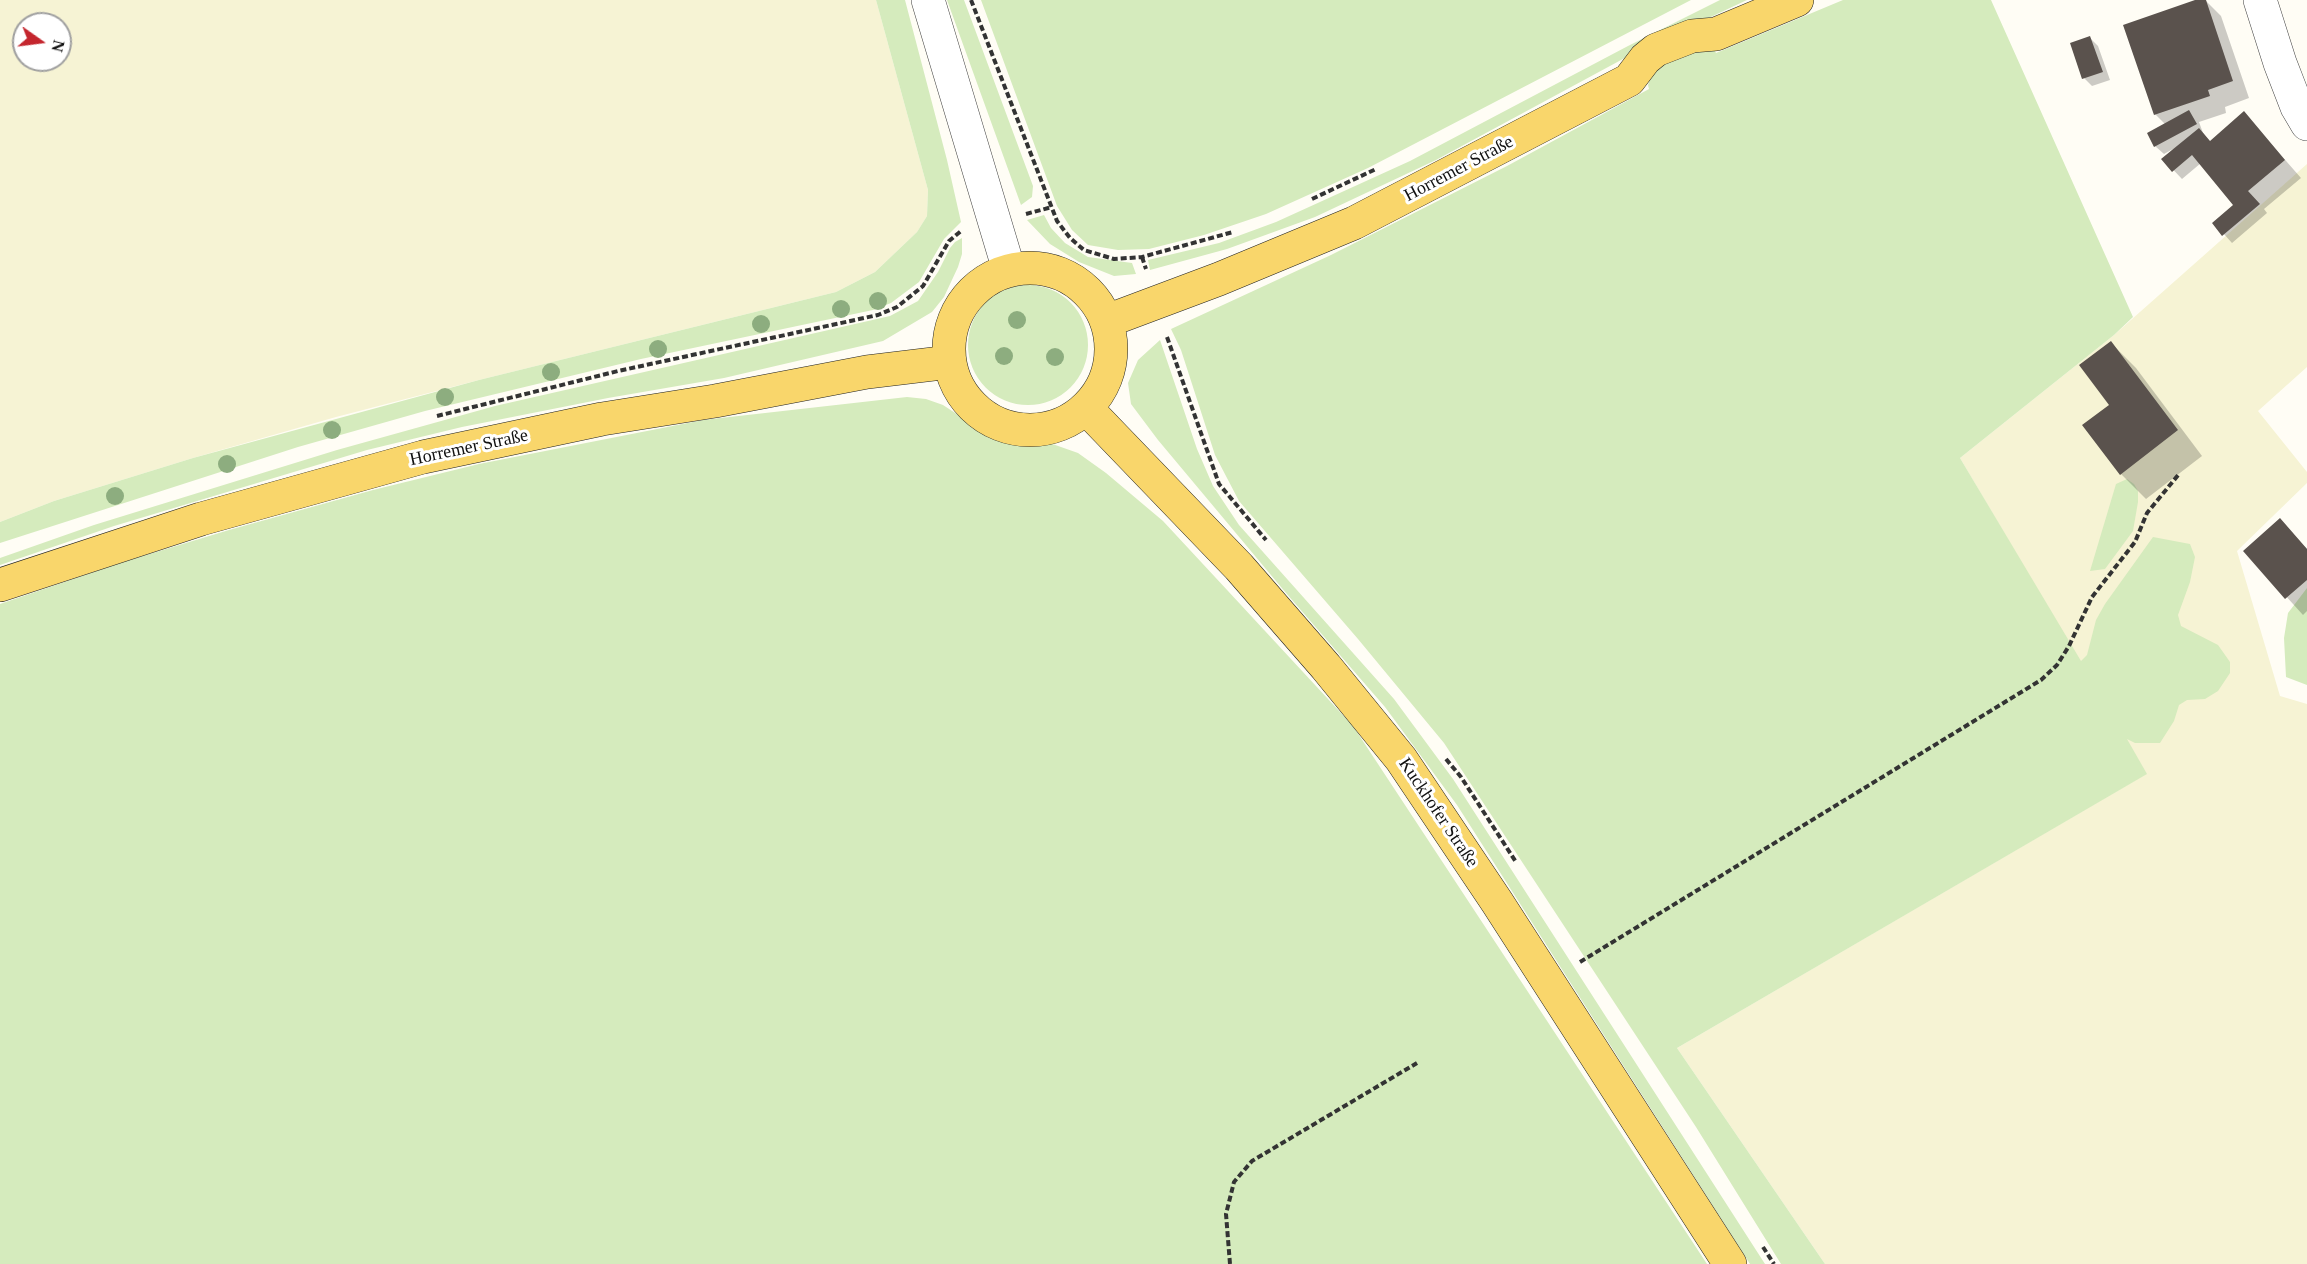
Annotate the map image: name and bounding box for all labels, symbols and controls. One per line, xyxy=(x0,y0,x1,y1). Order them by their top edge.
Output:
north arrow xyxy=(12,12,72,72)
text: N xyxy=(48,38,68,54)
street label: Horremer Straße xyxy=(1401,131,1517,207)
street label: Horremer Straße xyxy=(408,425,530,471)
street label: Kuckhofer Straße xyxy=(1393,754,1483,872)

